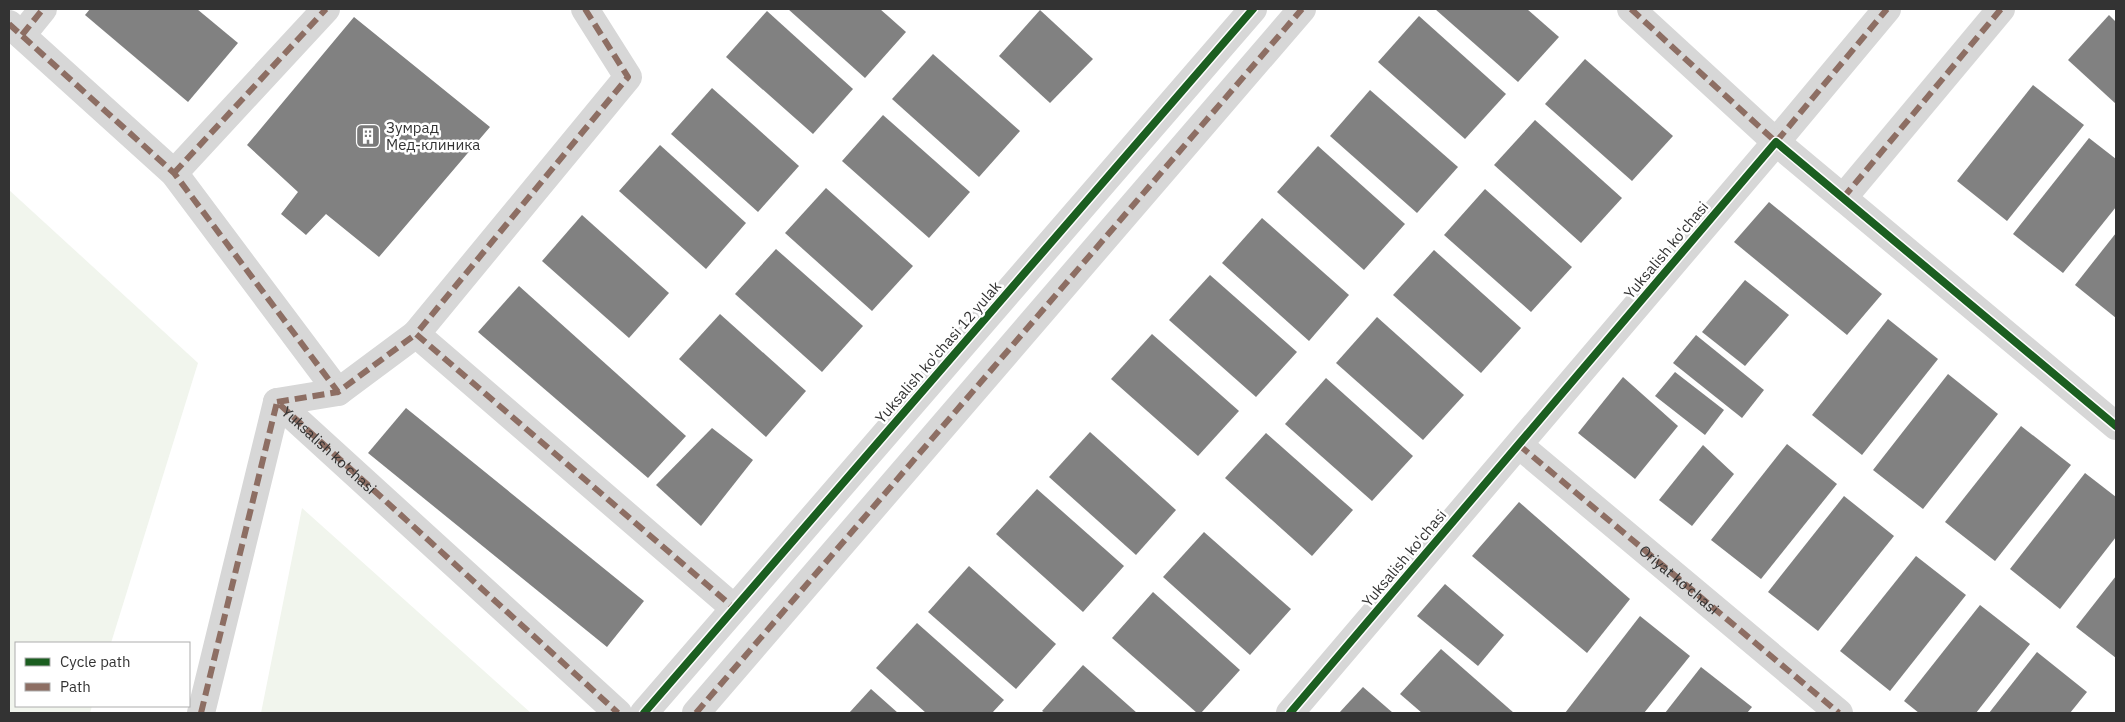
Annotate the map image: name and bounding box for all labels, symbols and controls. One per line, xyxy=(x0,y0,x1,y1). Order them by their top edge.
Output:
place label: Зумрад Мед-клиника xyxy=(386,118,480,154)
building icon: Зумрад Мед-клиника xyxy=(355,123,381,149)
street label: Yuksalish ko'chasi xyxy=(1620,197,1712,303)
street label: Yuksalish ko'chasi 12 yulak xyxy=(871,277,1005,427)
street label: Yuksalish ko'chasi xyxy=(278,402,381,498)
street label: Yuksalish ko'chasi xyxy=(1358,505,1450,611)
street label: Oriyat ko'chasi xyxy=(1635,540,1723,618)
legend xyxy=(15,642,190,707)
text: Cycle path xyxy=(60,652,131,671)
text: Path xyxy=(60,677,91,696)

